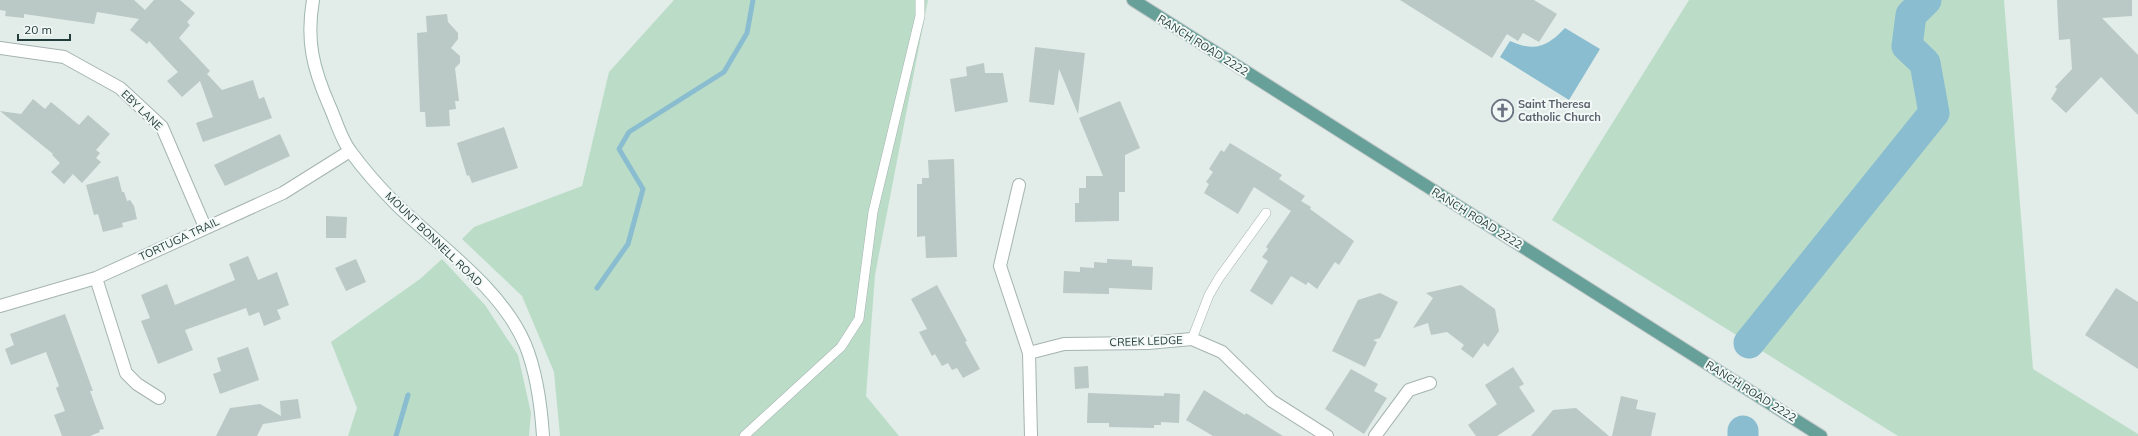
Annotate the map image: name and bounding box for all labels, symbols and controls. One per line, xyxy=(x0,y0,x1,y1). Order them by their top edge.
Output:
street label: RANCH ROAD 2222 xyxy=(1155,11,1251,79)
scale bar xyxy=(18,16,70,42)
text: 20 m xyxy=(24,22,52,37)
street label: EBY LANE xyxy=(118,87,166,133)
church icon: Saint Theresa Catholic Church xyxy=(1490,97,1516,123)
place label: Saint Theresa Catholic Church xyxy=(1518,97,1601,124)
street label: RANCH ROAD 2222 xyxy=(1429,184,1525,252)
street label: MOUNT BONNELL ROAD xyxy=(383,189,485,289)
street label: TORTUGA TRAIL xyxy=(137,214,221,264)
street label: CREEK LEDGE xyxy=(1109,333,1183,349)
street label: RANCH ROAD 2222 xyxy=(1703,357,1799,425)

